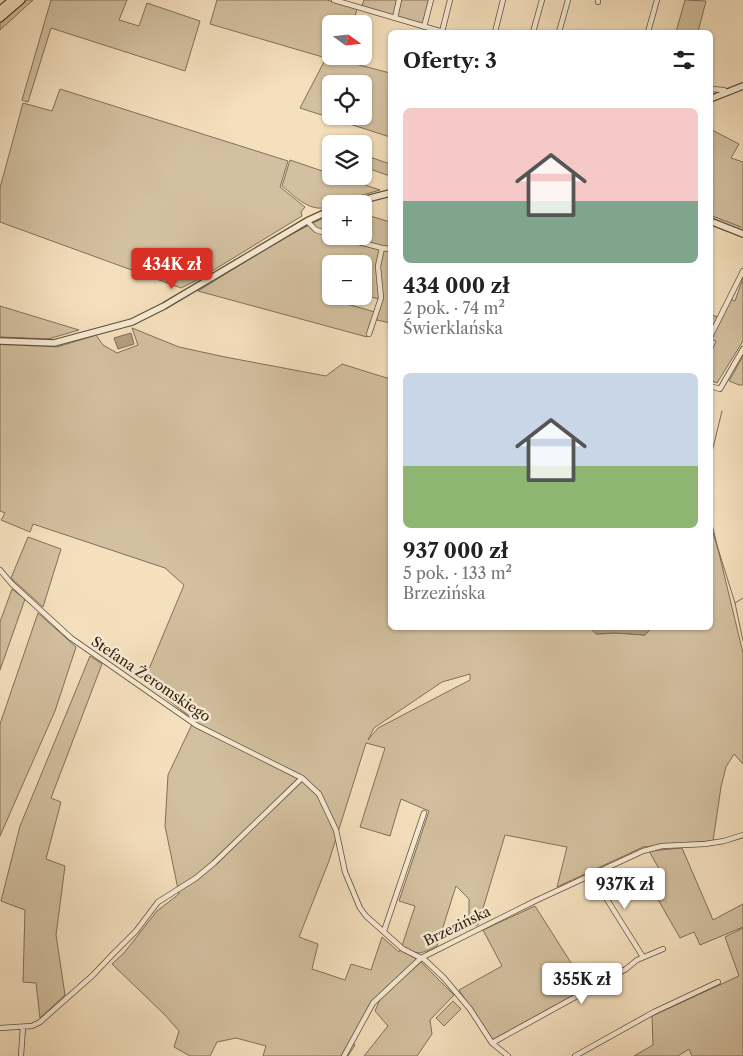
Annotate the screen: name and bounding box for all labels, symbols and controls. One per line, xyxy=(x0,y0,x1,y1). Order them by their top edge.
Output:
north arrow xyxy=(322,15,372,65)
map controls xyxy=(322,15,372,305)
icon: filters xyxy=(670,46,698,74)
text: Oferty: 3 xyxy=(403,48,497,73)
button: locate xyxy=(322,75,372,125)
button: layers xyxy=(322,135,372,185)
icon: home xyxy=(506,140,596,230)
button: + xyxy=(322,195,372,245)
pin: 434K zł xyxy=(126,248,218,290)
text: 434K zł xyxy=(142,254,202,274)
button: − xyxy=(322,255,372,305)
text: 434 000 zł xyxy=(403,273,510,298)
text: 2 pok. · 74 m² xyxy=(403,298,505,318)
text: Świerklańska xyxy=(403,318,503,338)
icon: home xyxy=(506,405,596,495)
text: 937 000 zł xyxy=(403,538,508,563)
text: 5 pok. · 133 m² xyxy=(403,563,512,583)
text: Brzezińska xyxy=(403,583,485,603)
street label: Stefana Żeromskiego xyxy=(88,632,214,726)
pin: 937K zł xyxy=(579,868,671,910)
text: 937K zł xyxy=(596,874,654,894)
street label: Brzezińska xyxy=(421,902,494,950)
pin: 355K zł xyxy=(536,962,628,1005)
text: 355K zł xyxy=(553,969,611,989)

